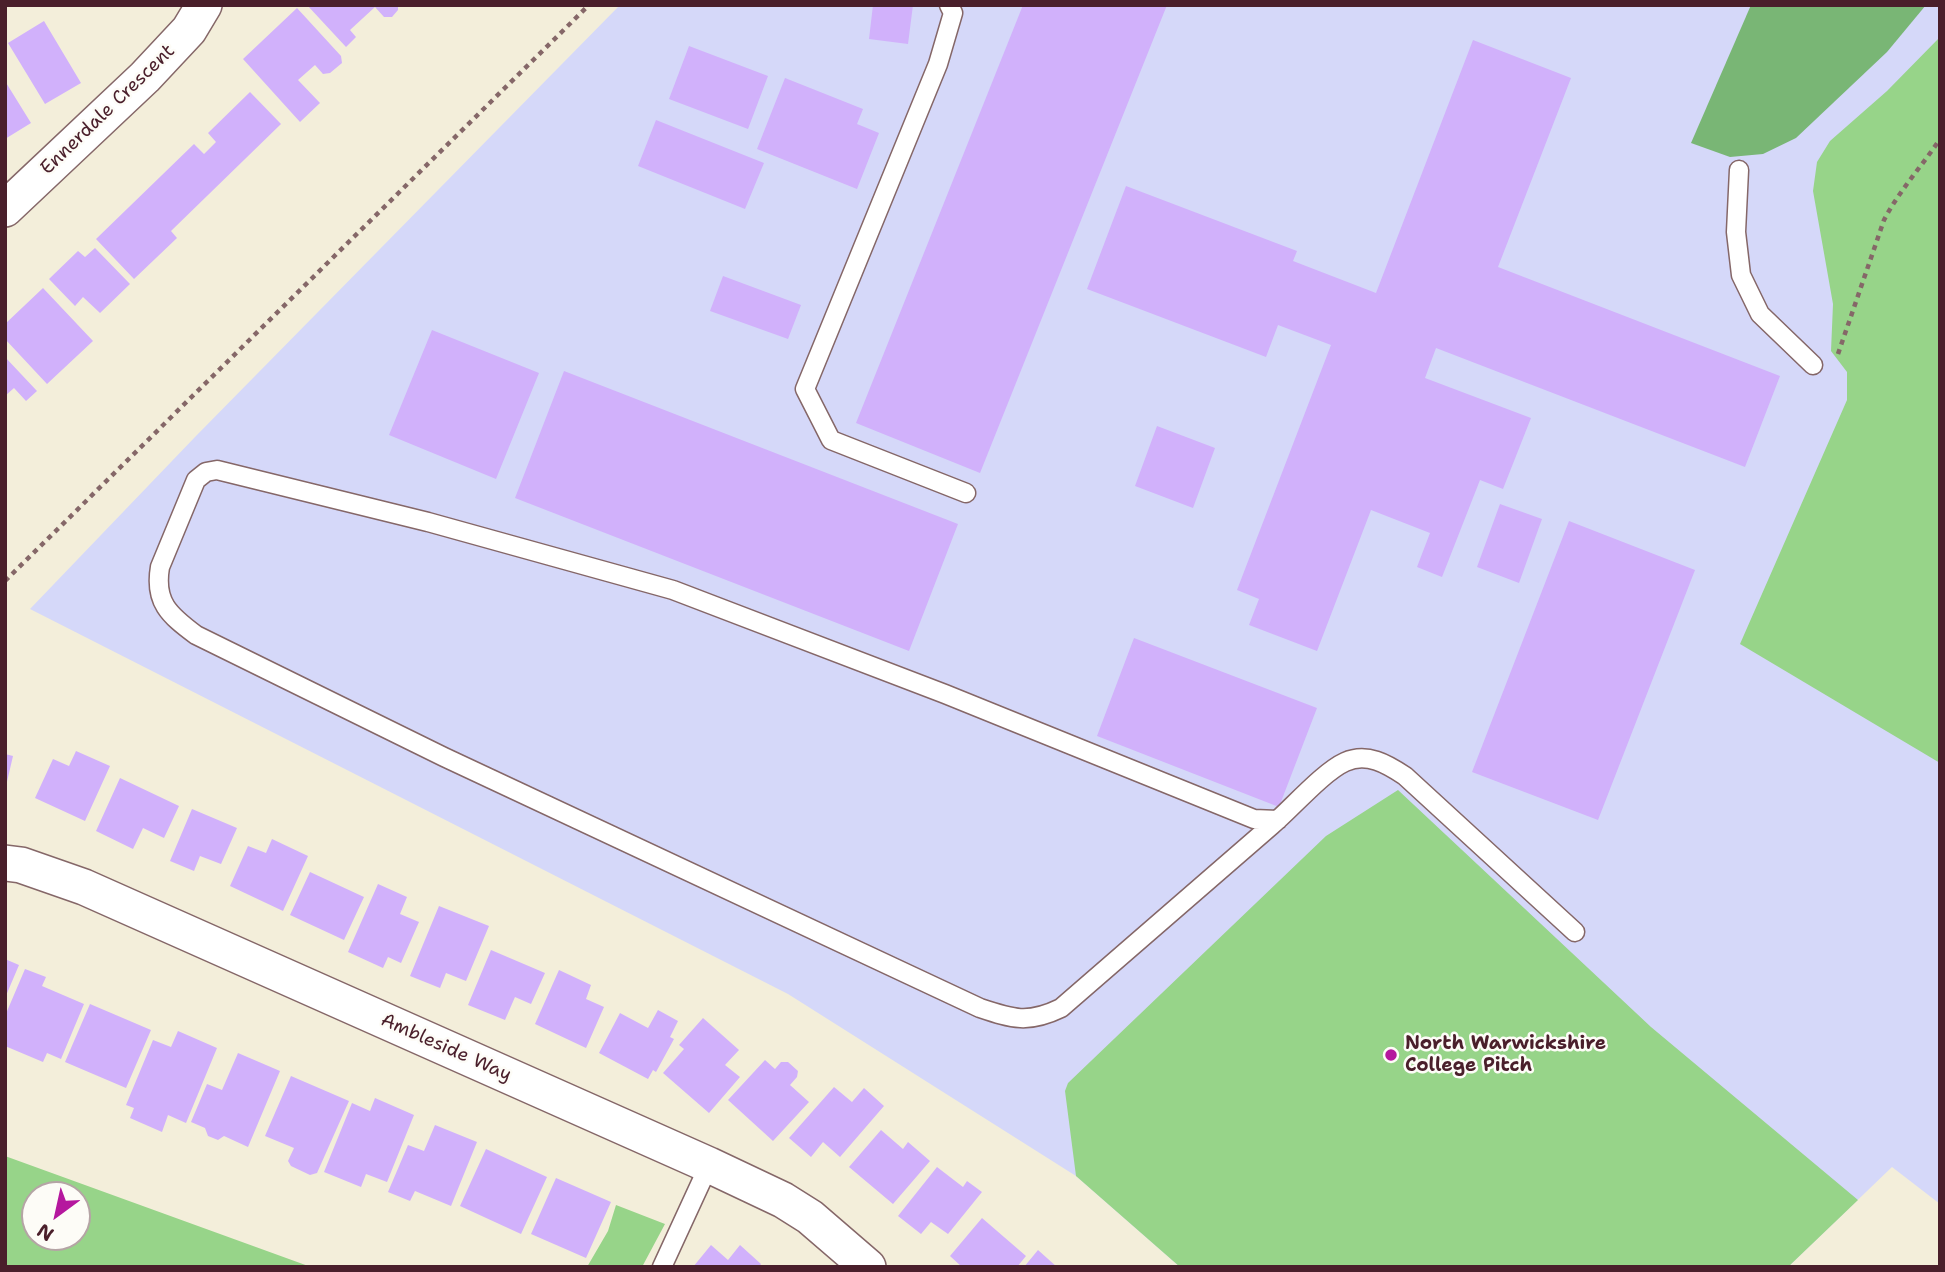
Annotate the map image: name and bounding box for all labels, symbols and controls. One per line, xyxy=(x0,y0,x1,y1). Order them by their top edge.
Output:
street label: Ennerdale Crescent xyxy=(36,40,180,180)
street label: Ambleside Way xyxy=(377,1009,515,1087)
place label: North Warwickshire College Pitch xyxy=(1405,1033,1606,1077)
marker: North Warwickshire College Pitch xyxy=(1383,1047,1399,1063)
north arrow xyxy=(21,1181,91,1251)
text: N xyxy=(32,1218,59,1247)

